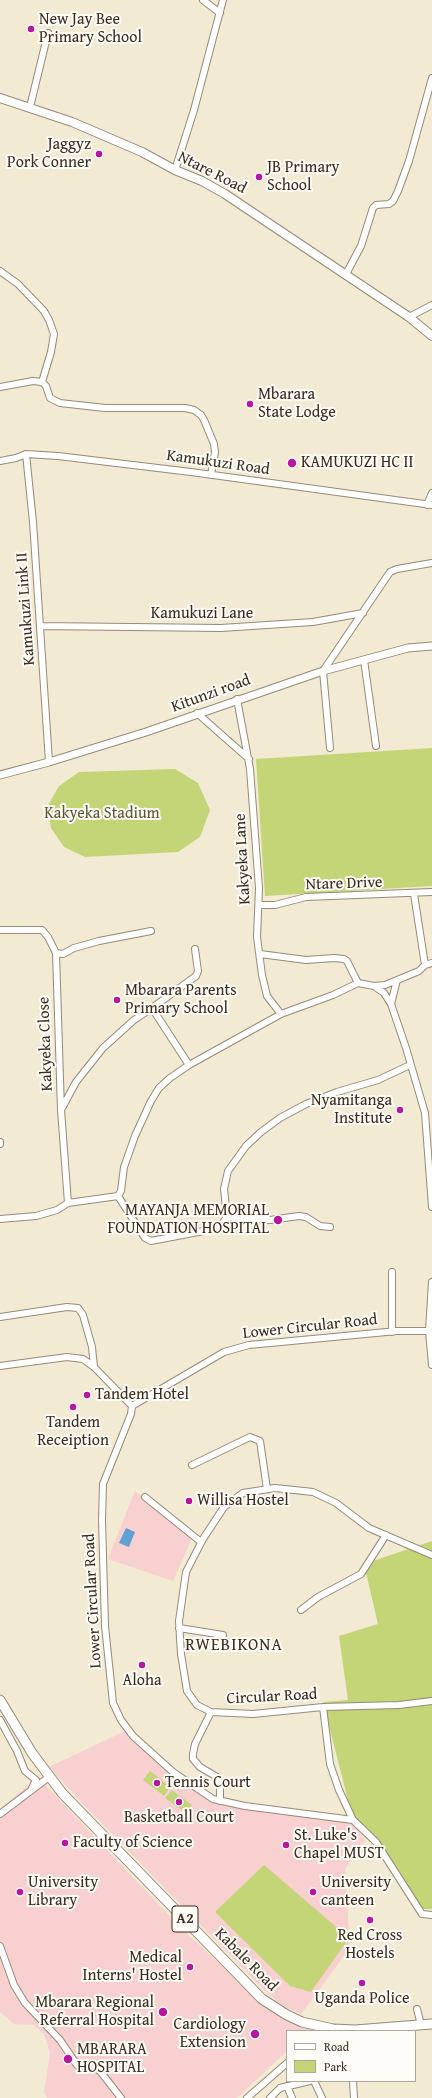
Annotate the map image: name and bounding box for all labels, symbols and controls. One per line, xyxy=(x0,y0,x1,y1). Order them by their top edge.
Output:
place label: New Jay Bee Primary School xyxy=(39,10,142,48)
marker: New Jay Bee Primary School xyxy=(26,24,36,34)
place label: Jaggyz Pork Conner xyxy=(7,135,91,173)
street label: Ntare Road xyxy=(174,148,250,198)
marker: Jaggyz Pork Conner xyxy=(94,149,104,159)
place label: JB Primary School xyxy=(267,158,340,196)
marker: JB Primary School xyxy=(254,172,264,182)
place label: Mbarara State Lodge xyxy=(258,385,336,423)
marker: Mbarara State Lodge xyxy=(245,399,255,409)
street label: Kamukuzi Road xyxy=(165,446,271,480)
place label: KAMUKUZI HC II xyxy=(301,453,413,473)
marker: KAMUKUZI HC II xyxy=(286,457,298,469)
street label: Kamukuzi Link II xyxy=(12,552,40,666)
street label: Kamukuzi Lane xyxy=(151,604,253,624)
street label: Kitunzi road xyxy=(169,671,253,717)
park label: Kakyeka Stadium xyxy=(44,804,160,824)
street label: Kakyeka Lane xyxy=(231,813,255,905)
street label: Ntare Drive xyxy=(305,873,383,895)
place label: Mbarara Parents Primary School xyxy=(125,981,236,1019)
marker: Mbarara Parents Primary School xyxy=(112,995,122,1005)
street label: Kakyeka Close xyxy=(35,996,57,1092)
place label: Nyamitanga Institute xyxy=(311,1091,392,1129)
marker: Nyamitanga Institute xyxy=(395,1105,405,1115)
place label: MAYANJA MEMORIAL FOUNDATION HOSPITAL xyxy=(108,1201,269,1239)
marker: MAYANJA MEMORIAL FOUNDATION HOSPITAL xyxy=(272,1214,284,1226)
street label: Lower Circular Road xyxy=(242,1310,378,1344)
place label: Tandem Hotel xyxy=(95,1385,189,1405)
marker: Tandem Hotel xyxy=(82,1390,92,1400)
marker: Tandem Receiption xyxy=(68,1402,78,1412)
place label: Tandem Receiption xyxy=(37,1413,109,1451)
place label: Willisa Hostel xyxy=(197,1491,289,1511)
marker: Willisa Hostel xyxy=(184,1496,194,1506)
street label: Lower Circular Road xyxy=(80,1533,106,1669)
district label: RWEBIKONA xyxy=(185,1636,283,1656)
marker: Aloha xyxy=(137,1660,147,1670)
place label: Aloha xyxy=(123,1671,161,1691)
street label: Circular Road xyxy=(226,1685,318,1709)
place label: Tennis Court xyxy=(165,1773,251,1793)
marker: Tennis Court xyxy=(152,1778,162,1788)
marker: Basketball Court xyxy=(174,1797,184,1807)
place label: Basketball Court xyxy=(124,1808,234,1828)
place label: St. Luke's Chapel MUST xyxy=(294,1826,384,1864)
place label: Faculty of Science xyxy=(73,1833,192,1853)
marker: Faculty of Science xyxy=(60,1838,70,1848)
marker: St. Luke's Chapel MUST xyxy=(281,1840,291,1850)
place label: University Library xyxy=(28,1873,98,1911)
place label: University canteen xyxy=(321,1873,391,1911)
marker: University Library xyxy=(15,1887,25,1897)
marker: University canteen xyxy=(308,1887,318,1897)
road number: A2 xyxy=(172,1906,198,1932)
marker: Red Cross Hostels xyxy=(365,1915,375,1925)
street label: Kabale Road xyxy=(210,1924,282,1996)
place label: Red Cross Hostels xyxy=(338,1926,402,1964)
place label: Medical Interns' Hostel xyxy=(83,1948,182,1986)
marker: Medical Interns' Hostel xyxy=(185,1962,195,1972)
marker: Uganda Police xyxy=(357,1978,367,1988)
place label: Uganda Police xyxy=(314,1989,410,2009)
place label: Mbarara Regional Referral Hospital xyxy=(35,1993,154,2031)
marker: Mbarara Regional Referral Hospital xyxy=(157,2006,169,2018)
place label: Cardiology Extension xyxy=(174,2015,246,2053)
marker: Cardiology Extension xyxy=(249,2028,261,2040)
legend xyxy=(286,2030,416,2082)
text: Road xyxy=(324,2038,349,2055)
place label: MBARARA HOSPITAL xyxy=(77,2040,147,2078)
marker: MBARARA HOSPITAL xyxy=(62,2053,74,2065)
text: Park xyxy=(324,2058,347,2075)

